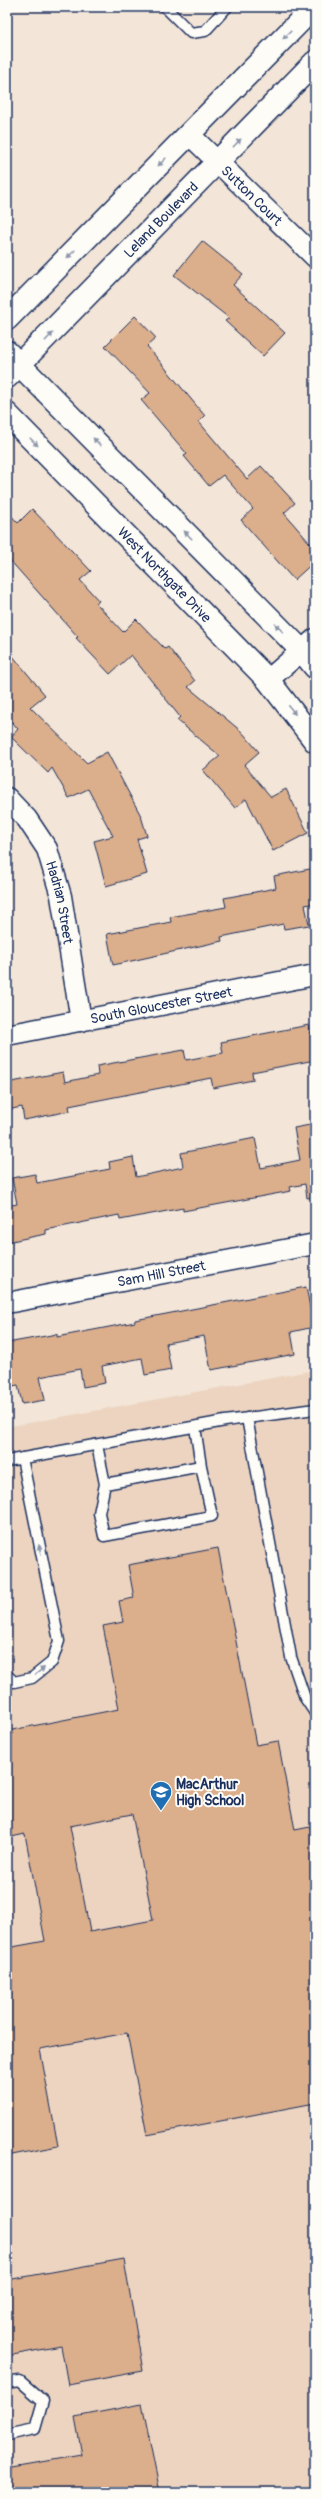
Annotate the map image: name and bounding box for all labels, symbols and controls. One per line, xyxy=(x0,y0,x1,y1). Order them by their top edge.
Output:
one-way arrow xyxy=(282,30,292,40)
one-way arrow xyxy=(232,138,242,148)
one-way arrow xyxy=(157,157,167,167)
street label: Sutton Court xyxy=(218,162,286,229)
street label: Leland Boulevard xyxy=(120,178,202,261)
one-way arrow xyxy=(66,249,76,259)
one-way arrow xyxy=(44,332,53,341)
one-way arrow xyxy=(29,437,39,447)
one-way arrow xyxy=(93,437,102,447)
street label: West Northgate Drive xyxy=(114,523,215,626)
one-way arrow xyxy=(184,530,193,540)
one-way arrow xyxy=(274,623,284,633)
one-way arrow xyxy=(287,705,296,716)
street label: Hadrian Street xyxy=(42,859,77,945)
street label: South Gloucester Street xyxy=(89,983,234,1027)
street label: Sam Hill Street xyxy=(116,1257,207,1290)
one-way arrow xyxy=(37,1544,43,1556)
one-way arrow xyxy=(35,1667,46,1675)
place label: MacArthur High School xyxy=(176,1776,244,1809)
school or university icon: MacArthur High School xyxy=(148,1779,174,1812)

